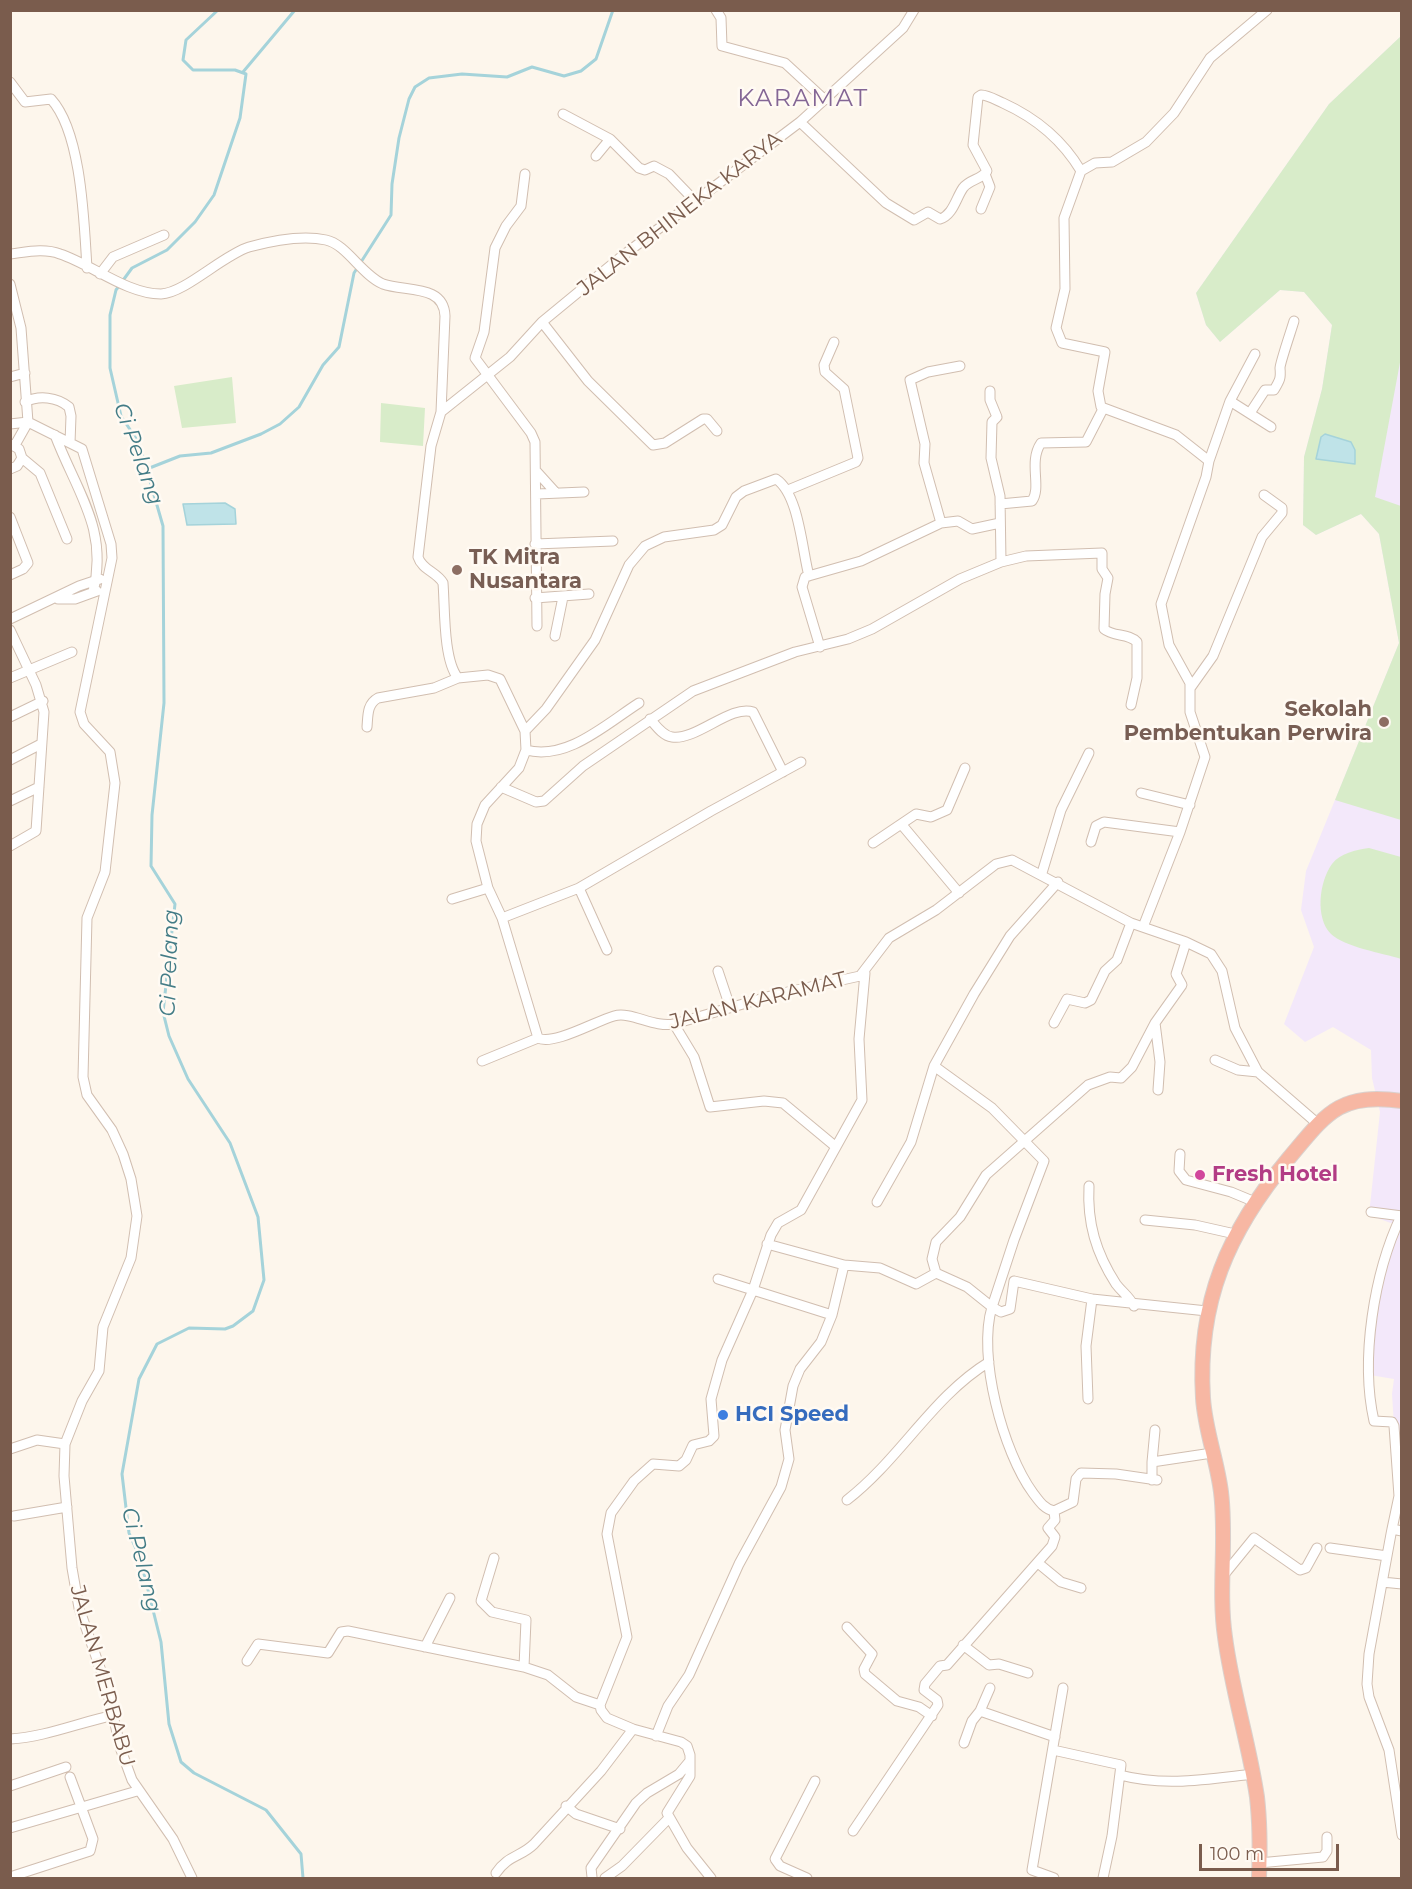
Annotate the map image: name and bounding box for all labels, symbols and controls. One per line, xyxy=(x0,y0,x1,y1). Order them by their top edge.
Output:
district label: KARAMAT xyxy=(737,85,869,113)
street label: JALAN BHINEKA KARYA xyxy=(573,126,787,302)
water label: Ci Pelang xyxy=(107,399,169,509)
place label: TK Mitra Nusantara xyxy=(469,545,582,595)
marker: TK Mitra Nusantara xyxy=(450,563,464,577)
place label: Sekolah Pembentukan Perwira xyxy=(1124,697,1372,747)
marker: Sekolah Pembentukan Perwira xyxy=(1377,715,1391,729)
water label: Ci Pelang xyxy=(155,909,185,1017)
street label: JALAN KARAMAT xyxy=(667,967,849,1035)
place label: Fresh Hotel xyxy=(1212,1162,1338,1188)
marker: Fresh Hotel xyxy=(1193,1168,1207,1182)
place label: HCI Speed xyxy=(735,1402,849,1428)
marker: HCI Speed xyxy=(716,1408,730,1422)
water label: Ci Pelang xyxy=(115,1505,167,1615)
street label: JALAN MERBABU xyxy=(64,1582,140,1770)
scale bar xyxy=(1202,1832,1342,1870)
text: 100 m xyxy=(1210,1843,1264,1865)

